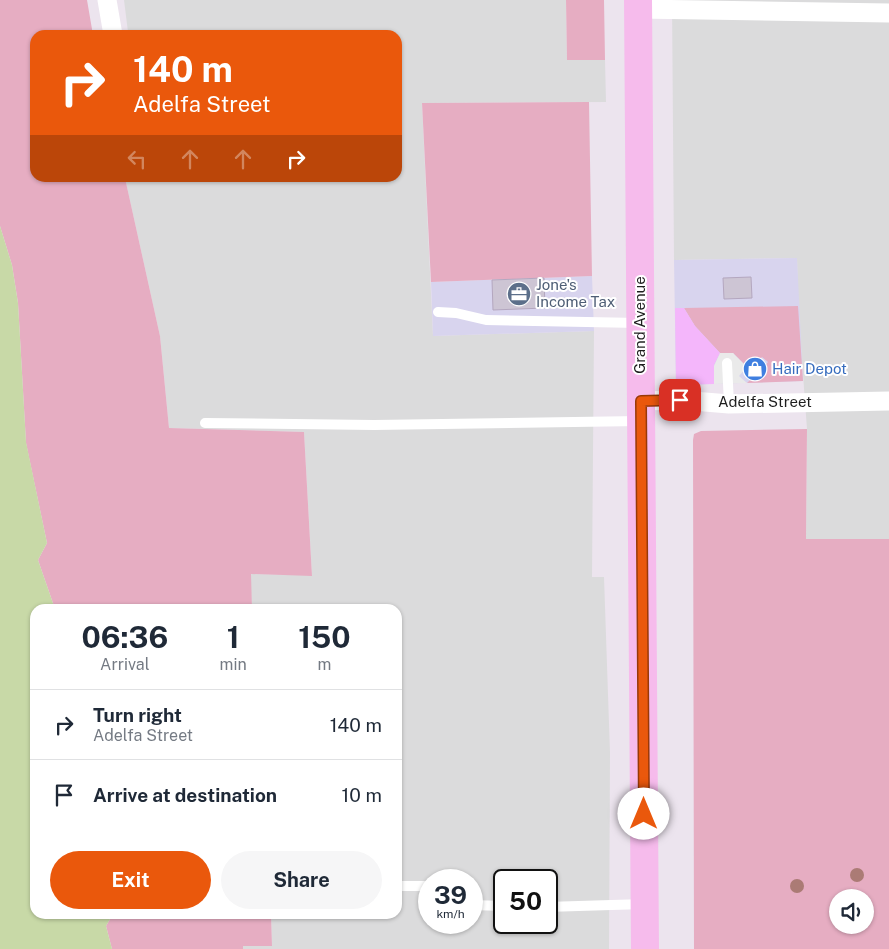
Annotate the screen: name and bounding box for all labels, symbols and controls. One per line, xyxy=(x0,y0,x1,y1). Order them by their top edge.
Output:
text: 140 m xyxy=(133,49,233,90)
icon: right xyxy=(50,50,115,115)
text: Adelfa Street xyxy=(133,91,271,117)
icon: left xyxy=(123,145,151,173)
icon: ahead xyxy=(176,145,204,173)
icon: ahead xyxy=(229,145,257,173)
icon: right xyxy=(282,145,310,173)
place label: Jone's Income Tax xyxy=(536,276,615,310)
street label: Grand Avenue xyxy=(631,276,648,374)
office icon: Jone's Income Tax xyxy=(506,281,532,307)
shop icon: Hair Depot xyxy=(742,356,768,382)
place label: Hair Depot xyxy=(772,360,847,377)
pin xyxy=(659,379,701,421)
icon: arrive xyxy=(666,386,694,414)
street label: Adelfa Street xyxy=(718,393,812,410)
text: 06:36 xyxy=(81,619,168,655)
text: 1 xyxy=(227,619,240,655)
text: 150 xyxy=(298,619,351,655)
text: Arrival xyxy=(100,655,150,674)
text: min xyxy=(220,655,247,674)
text: m xyxy=(317,655,331,674)
text: Turn right xyxy=(93,704,182,726)
icon: right xyxy=(50,711,78,739)
text: 140 m xyxy=(330,714,382,736)
text: Adelfa Street xyxy=(93,726,193,745)
icon: arrive xyxy=(50,781,78,809)
text: Arrive at destination xyxy=(93,784,277,806)
text: 10 m xyxy=(342,784,382,806)
position arrow xyxy=(617,787,669,839)
button: Exit xyxy=(50,851,211,909)
button: Share xyxy=(221,851,382,909)
speed limit sign: 50 xyxy=(493,869,558,934)
text: 39 xyxy=(434,880,467,910)
map controls xyxy=(829,889,874,934)
button: sound xyxy=(829,889,874,934)
text: km/h xyxy=(436,907,465,921)

